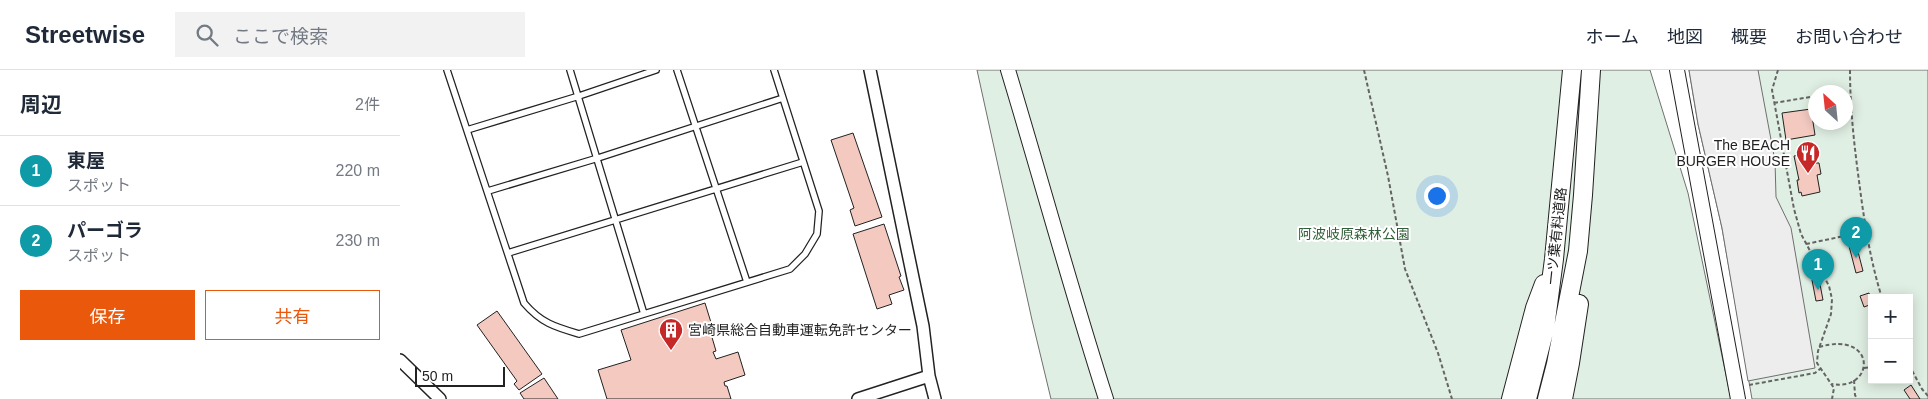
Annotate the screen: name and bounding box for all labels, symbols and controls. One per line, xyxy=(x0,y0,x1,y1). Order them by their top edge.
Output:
search box xyxy=(175,12,525,57)
text: Streetwise xyxy=(25,21,145,48)
icon: search xyxy=(193,21,221,49)
text: ここで検索 xyxy=(233,26,328,47)
text: ホーム xyxy=(1586,27,1639,47)
text: 地図 xyxy=(1667,27,1703,47)
text: 概要 xyxy=(1731,27,1767,47)
text: お問い合わせ xyxy=(1795,27,1903,47)
north arrow xyxy=(1808,85,1853,130)
text: 周辺 xyxy=(20,93,62,116)
text: 2件 xyxy=(355,96,380,113)
place label: The BEACH BURGER HOUSE xyxy=(1676,137,1790,169)
restaurant icon: The BEACH BURGER HOUSE xyxy=(1795,140,1821,174)
text: 東屋 xyxy=(67,150,105,171)
text: 1 xyxy=(32,162,40,179)
text: 220 m xyxy=(336,162,380,179)
text: スポット xyxy=(67,177,131,194)
your location xyxy=(1424,183,1450,209)
street label: 一ツ葉有料道路 xyxy=(1543,186,1569,286)
pin: 2 xyxy=(1840,217,1872,258)
text: パーゴラ xyxy=(67,220,143,241)
park label: 阿波岐原森林公園 xyxy=(1298,226,1410,242)
text: 2 xyxy=(32,232,40,249)
text: 230 m xyxy=(336,232,380,249)
text: スポット xyxy=(67,247,131,264)
pin: 1 xyxy=(1802,249,1834,290)
button: 保存 xyxy=(20,290,195,340)
button: 共有 xyxy=(205,290,380,340)
map controls xyxy=(1868,294,1913,384)
button: + xyxy=(1868,294,1913,339)
building icon: 宮崎県総合自動車運転免許センター xyxy=(658,317,684,351)
place label: 宮崎県総合自動車運転免許センター xyxy=(688,322,912,338)
button: − xyxy=(1868,339,1913,384)
scale bar xyxy=(415,364,505,387)
text: 50 m xyxy=(422,368,453,384)

